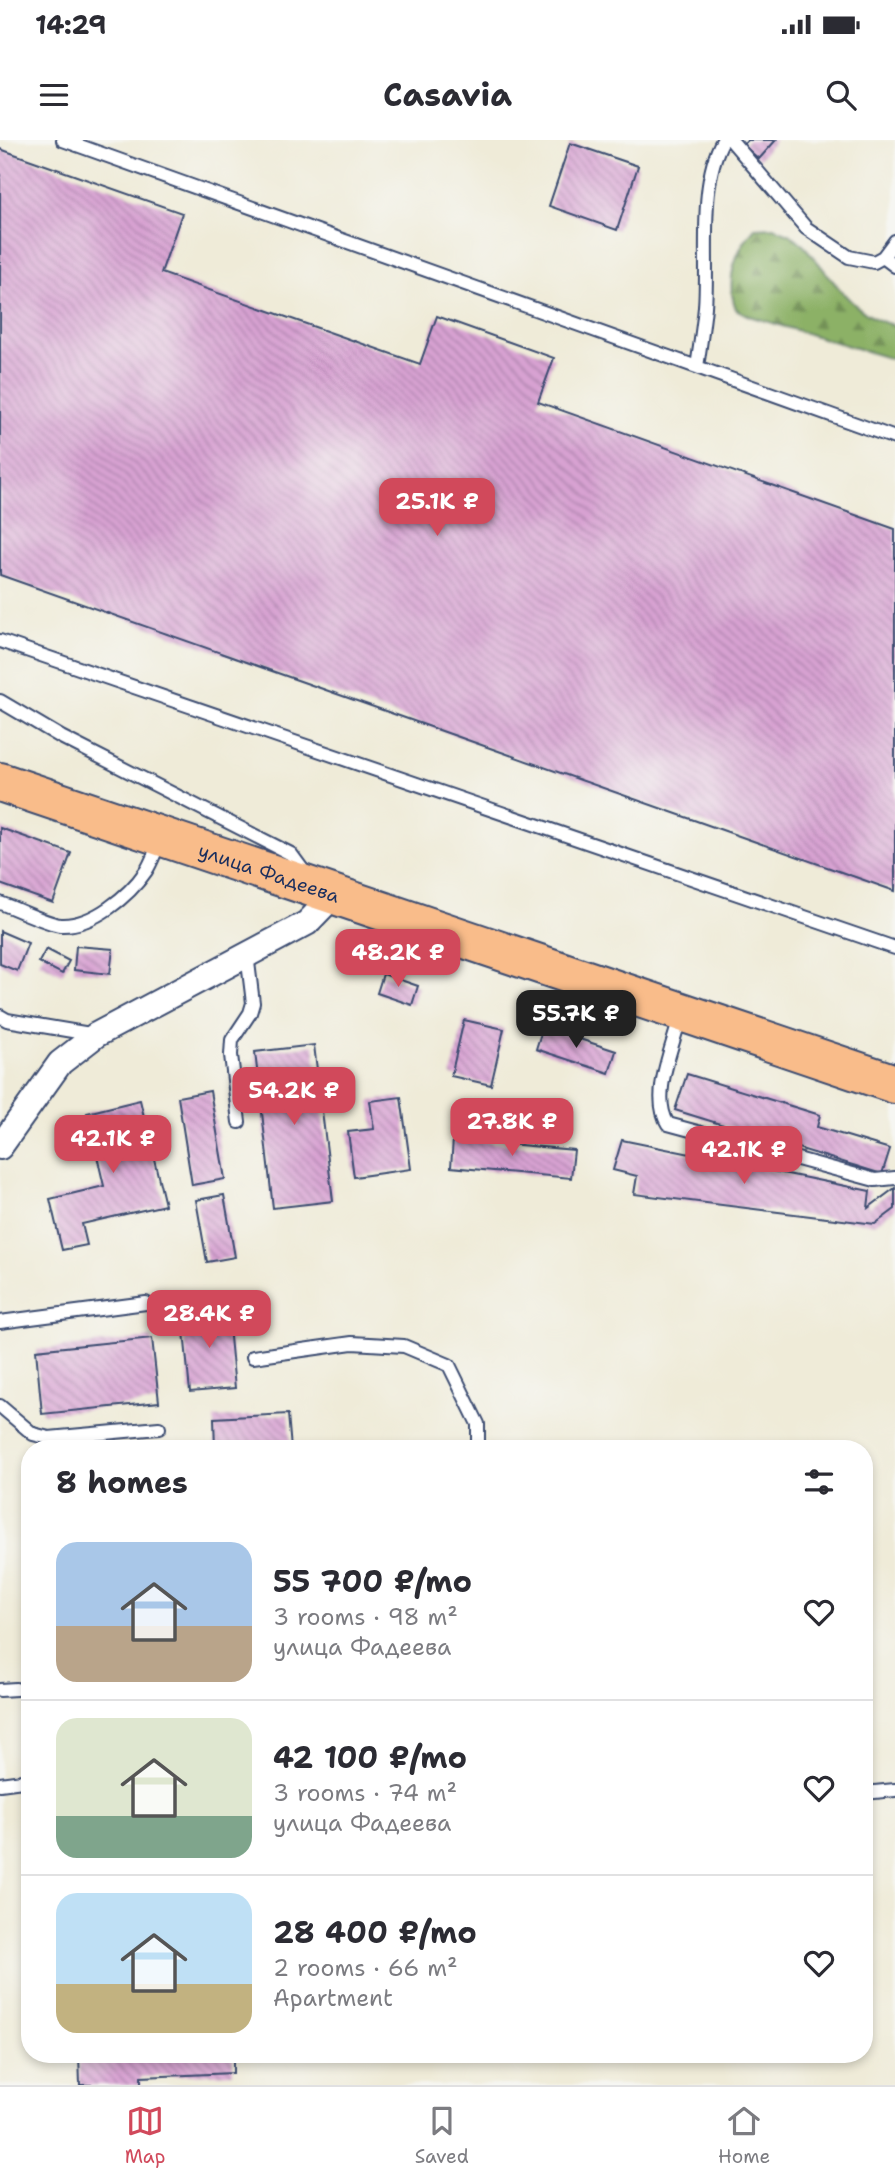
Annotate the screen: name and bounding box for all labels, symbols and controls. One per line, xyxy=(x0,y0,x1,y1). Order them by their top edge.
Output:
text: 14:29 xyxy=(35,7,107,42)
text: Casavia xyxy=(383,73,512,116)
icon: menu xyxy=(35,76,73,114)
icon: search xyxy=(822,76,860,114)
pin: 25.1K ₽ xyxy=(372,478,502,538)
text: 25.1K ₽ xyxy=(395,486,479,516)
street label: улица Фадеева xyxy=(195,838,343,909)
pin: 48.2K ₽ xyxy=(333,930,463,989)
text: 48.2K ₽ xyxy=(351,937,445,967)
pin: 55.7K ₽ xyxy=(511,990,641,1050)
text: 55.7K ₽ xyxy=(532,998,620,1028)
pin: 54.2K ₽ xyxy=(229,1068,359,1127)
text: 54.2K ₽ xyxy=(248,1075,340,1105)
pin: 27.8K ₽ xyxy=(447,1098,577,1158)
text: 27.8K ₽ xyxy=(466,1106,558,1136)
pin: 42.1K ₽ xyxy=(48,1116,178,1175)
text: 42.1K ₽ xyxy=(70,1123,156,1153)
pin: 42.1K ₽ xyxy=(679,1126,809,1186)
text: 42.1K ₽ xyxy=(701,1134,787,1164)
pin: 28.4K ₽ xyxy=(144,1290,274,1350)
text: 28.4K ₽ xyxy=(163,1298,255,1328)
text: 8 homes xyxy=(56,1462,188,1503)
icon: filters xyxy=(800,1463,838,1501)
text: 55 700 ₽/mo xyxy=(273,1561,472,1602)
icon: home xyxy=(112,1570,196,1654)
icon: heart xyxy=(800,1593,838,1631)
text: 3 rooms · 98 m² xyxy=(273,1602,458,1632)
text: улица Фадеева xyxy=(273,1632,451,1662)
text: 42 100 ₽/mo xyxy=(273,1737,467,1778)
icon: home xyxy=(112,1746,196,1830)
icon: heart xyxy=(800,1769,838,1807)
text: 3 rooms · 74 m² xyxy=(273,1778,457,1808)
text: улица Фадеева xyxy=(273,1808,451,1838)
text: 28 400 ₽/mo xyxy=(273,1912,477,1953)
icon: home xyxy=(112,1921,196,2005)
icon: heart xyxy=(800,1944,838,1982)
text: 2 rooms · 66 m² xyxy=(273,1953,458,1983)
text: Apartment xyxy=(273,1983,393,2013)
tab: Map xyxy=(125,2102,165,2169)
tab: Saved xyxy=(415,2102,469,2169)
tab: Home xyxy=(718,2102,770,2169)

